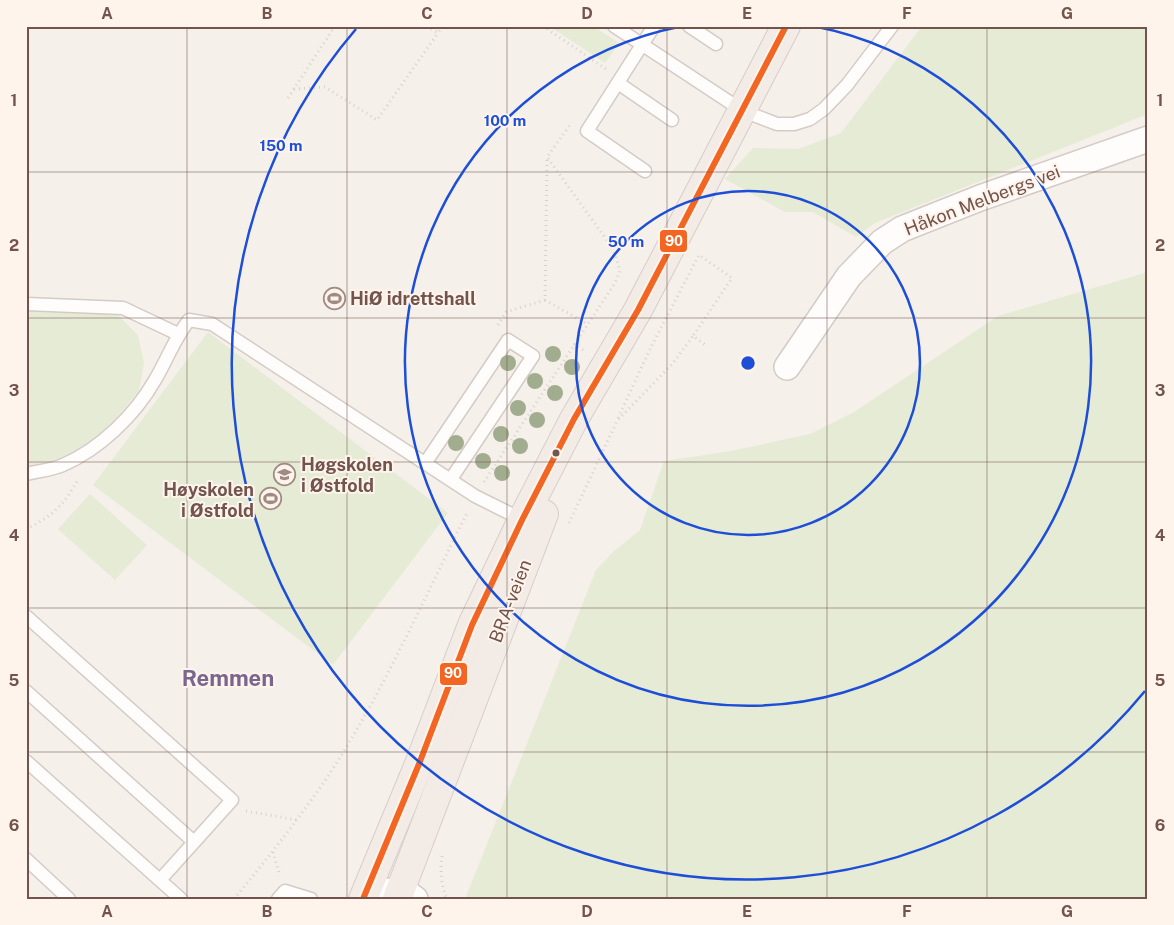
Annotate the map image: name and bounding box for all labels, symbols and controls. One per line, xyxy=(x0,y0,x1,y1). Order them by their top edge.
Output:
text: A xyxy=(101,4,113,23)
text: B xyxy=(262,4,273,23)
text: C xyxy=(421,4,433,23)
text: D xyxy=(581,4,593,23)
text: E xyxy=(742,4,752,23)
text: F xyxy=(902,4,912,23)
text: G xyxy=(1061,4,1073,23)
text: 1 xyxy=(11,91,17,110)
text: 1 xyxy=(1157,91,1163,110)
text: 100 m xyxy=(484,112,526,129)
text: 150 m xyxy=(259,137,303,154)
street label: Håkon Melbergs vei xyxy=(901,161,1063,239)
line badge: 90 xyxy=(659,229,688,253)
text: 50 m xyxy=(608,233,644,250)
text: 90 xyxy=(665,233,683,249)
text: 2 xyxy=(9,236,19,255)
text: 2 xyxy=(1155,236,1165,255)
sports icon: HiØ idrettshall xyxy=(322,286,346,310)
place label: HiØ idrettshall xyxy=(350,288,476,309)
centre of rings xyxy=(739,354,757,372)
text: 3 xyxy=(9,381,19,400)
text: 3 xyxy=(1155,381,1165,400)
unlabelled marker xyxy=(551,448,561,458)
place label: Høgskolen i Østfold xyxy=(301,454,393,496)
school or university icon: Høgskolen i Østfold xyxy=(273,462,297,486)
place label: Høyskolen i Østfold xyxy=(163,479,254,521)
sports icon: Høyskolen i Østfold xyxy=(258,487,282,511)
text: 4 xyxy=(9,526,20,545)
text: 4 xyxy=(1155,526,1166,545)
street label: BRA-veien xyxy=(485,556,535,646)
line badge: 90 xyxy=(439,662,468,686)
district label: Remmen xyxy=(182,665,274,691)
text: 90 xyxy=(444,665,462,681)
text: 5 xyxy=(9,671,20,690)
text: 5 xyxy=(1155,671,1166,690)
text: 6 xyxy=(9,816,19,835)
text: 6 xyxy=(1155,816,1165,835)
text: A xyxy=(101,902,113,921)
text: B xyxy=(262,902,273,921)
text: C xyxy=(421,902,433,921)
text: D xyxy=(581,902,593,921)
text: E xyxy=(742,902,752,921)
text: F xyxy=(902,902,912,921)
text: G xyxy=(1061,902,1073,921)

